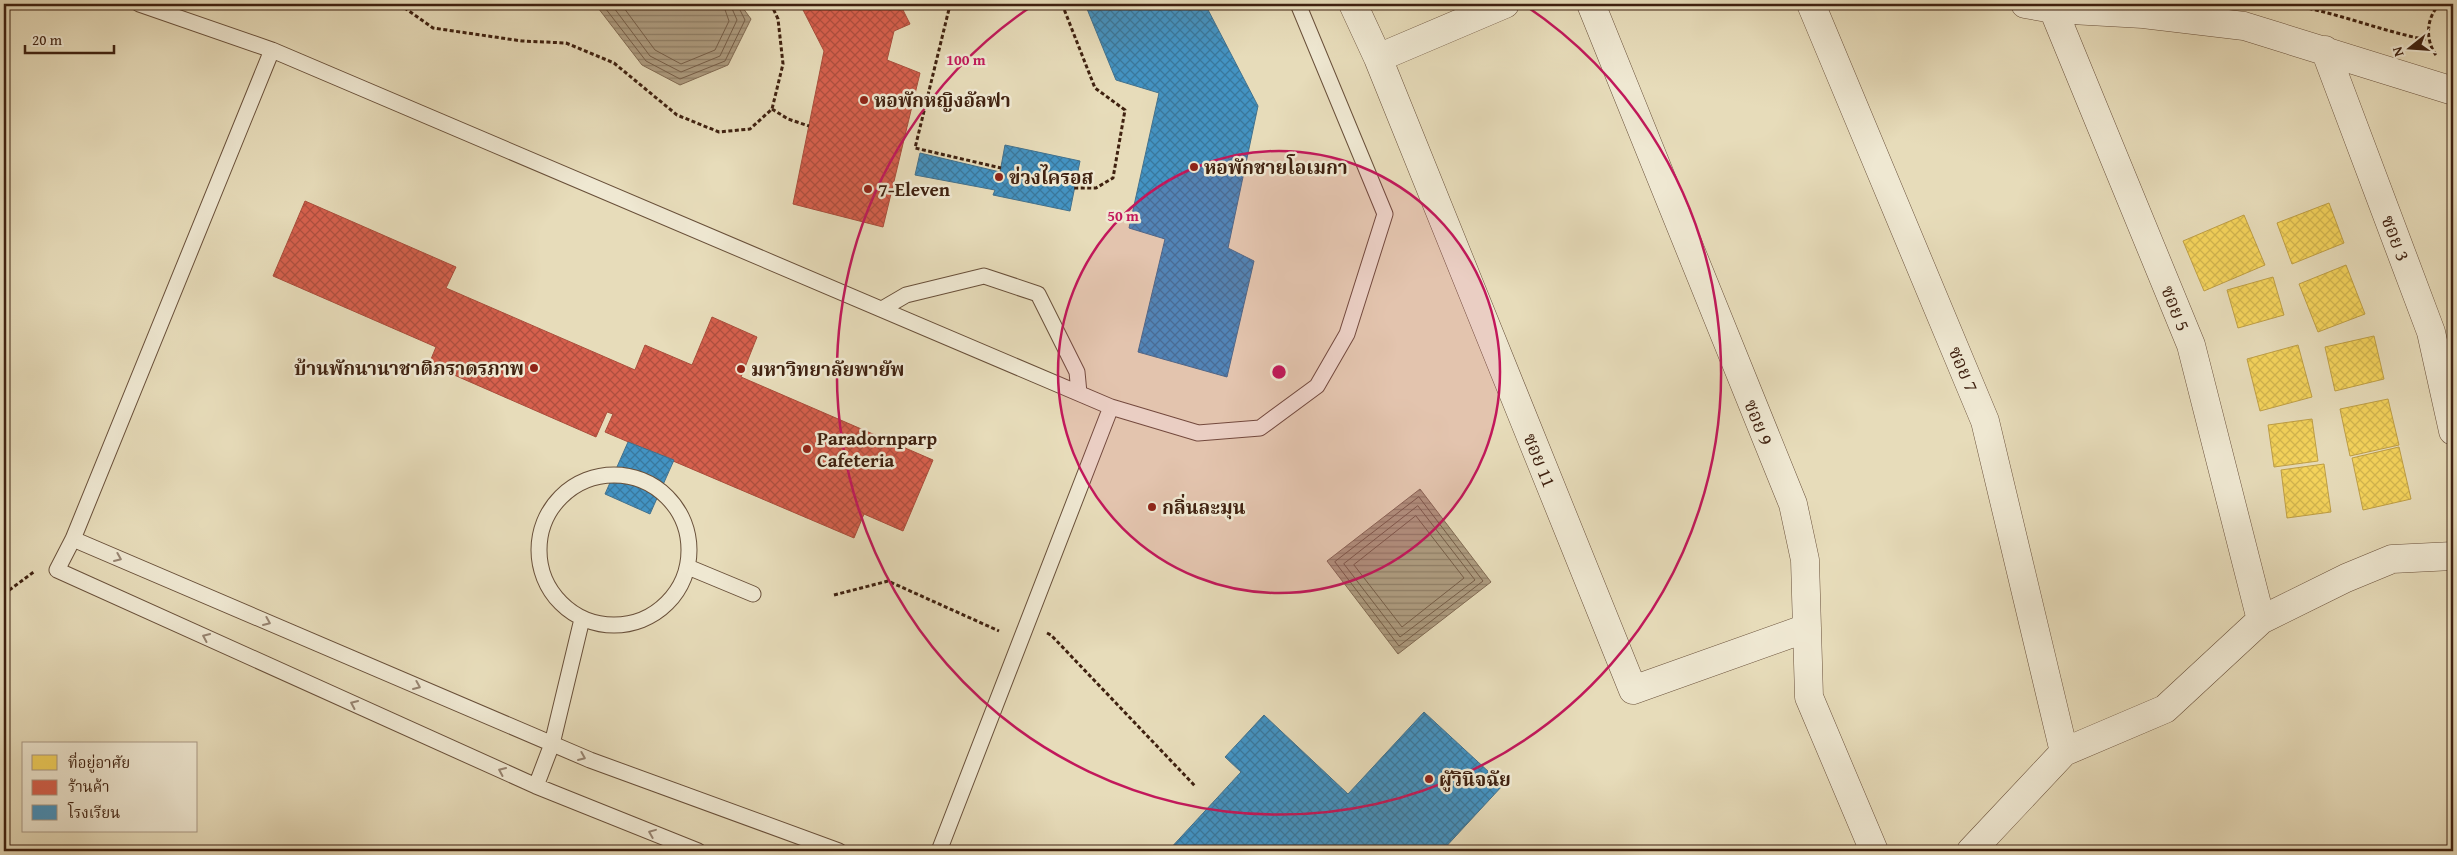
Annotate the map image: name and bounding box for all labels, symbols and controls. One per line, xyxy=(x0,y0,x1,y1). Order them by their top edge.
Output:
scale bar xyxy=(25,22,114,54)
north arrow xyxy=(2384,22,2434,72)
text: 20 m xyxy=(32,29,63,50)
text: N xyxy=(2386,44,2408,59)
text: 100 m xyxy=(946,49,986,70)
place label: หอพักหญิงอัลฟา xyxy=(874,86,1011,114)
marker: หอพักหญิงอัลฟา xyxy=(858,94,870,106)
place label: หอพักชายโอเมกา xyxy=(1204,153,1348,181)
marker: หอพักชายโอเมกา xyxy=(1188,161,1200,173)
place label: ข่วงไครอส xyxy=(1009,163,1093,191)
marker: ข่วงไครอส xyxy=(993,171,1005,183)
place label: 7-Eleven xyxy=(878,175,951,203)
marker: 7-Eleven xyxy=(862,183,874,195)
text: 50 m xyxy=(1107,205,1139,226)
street label: ซอย 3 xyxy=(2374,211,2418,265)
street label: ซอย 5 xyxy=(2154,281,2198,335)
street label: ซอย 7 xyxy=(1942,342,1986,396)
place label: บ้านพักนานาชาติภราดรภาพ xyxy=(294,354,524,382)
place label: มหาวิทยาลัยพายัพ xyxy=(751,355,904,383)
marker: บ้านพักนานาชาติภราดรภาพ xyxy=(528,362,540,374)
marker: มหาวิทยาลัยพายัพ xyxy=(735,363,747,375)
centre of rings xyxy=(1270,363,1288,381)
street label: ซอย 9 xyxy=(1737,395,1781,449)
place label: Paradornparp Cafeteria xyxy=(817,424,937,474)
street label: ซอย 11 xyxy=(1516,429,1564,491)
marker: Paradornparp Cafeteria xyxy=(801,443,813,455)
place label: กลิ่นละมุน xyxy=(1162,493,1246,521)
marker: กลิ่นละมุน xyxy=(1146,501,1158,513)
one-way arrow xyxy=(113,552,122,563)
one-way arrow xyxy=(262,616,271,626)
one-way arrow xyxy=(202,633,211,644)
one-way arrow xyxy=(412,679,421,690)
one-way arrow xyxy=(350,700,359,710)
legend xyxy=(22,742,198,832)
one-way arrow xyxy=(577,750,586,761)
text: ที่อยู่อาศัย xyxy=(68,752,130,773)
place label: ผัูวินิจฉัย xyxy=(1439,765,1511,793)
one-way arrow xyxy=(498,766,507,777)
marker: ผัูวินิจฉัย xyxy=(1423,773,1435,785)
text: ร้านค้า xyxy=(68,776,110,797)
text: โรงเรียน xyxy=(67,802,120,823)
one-way arrow xyxy=(648,829,657,839)

